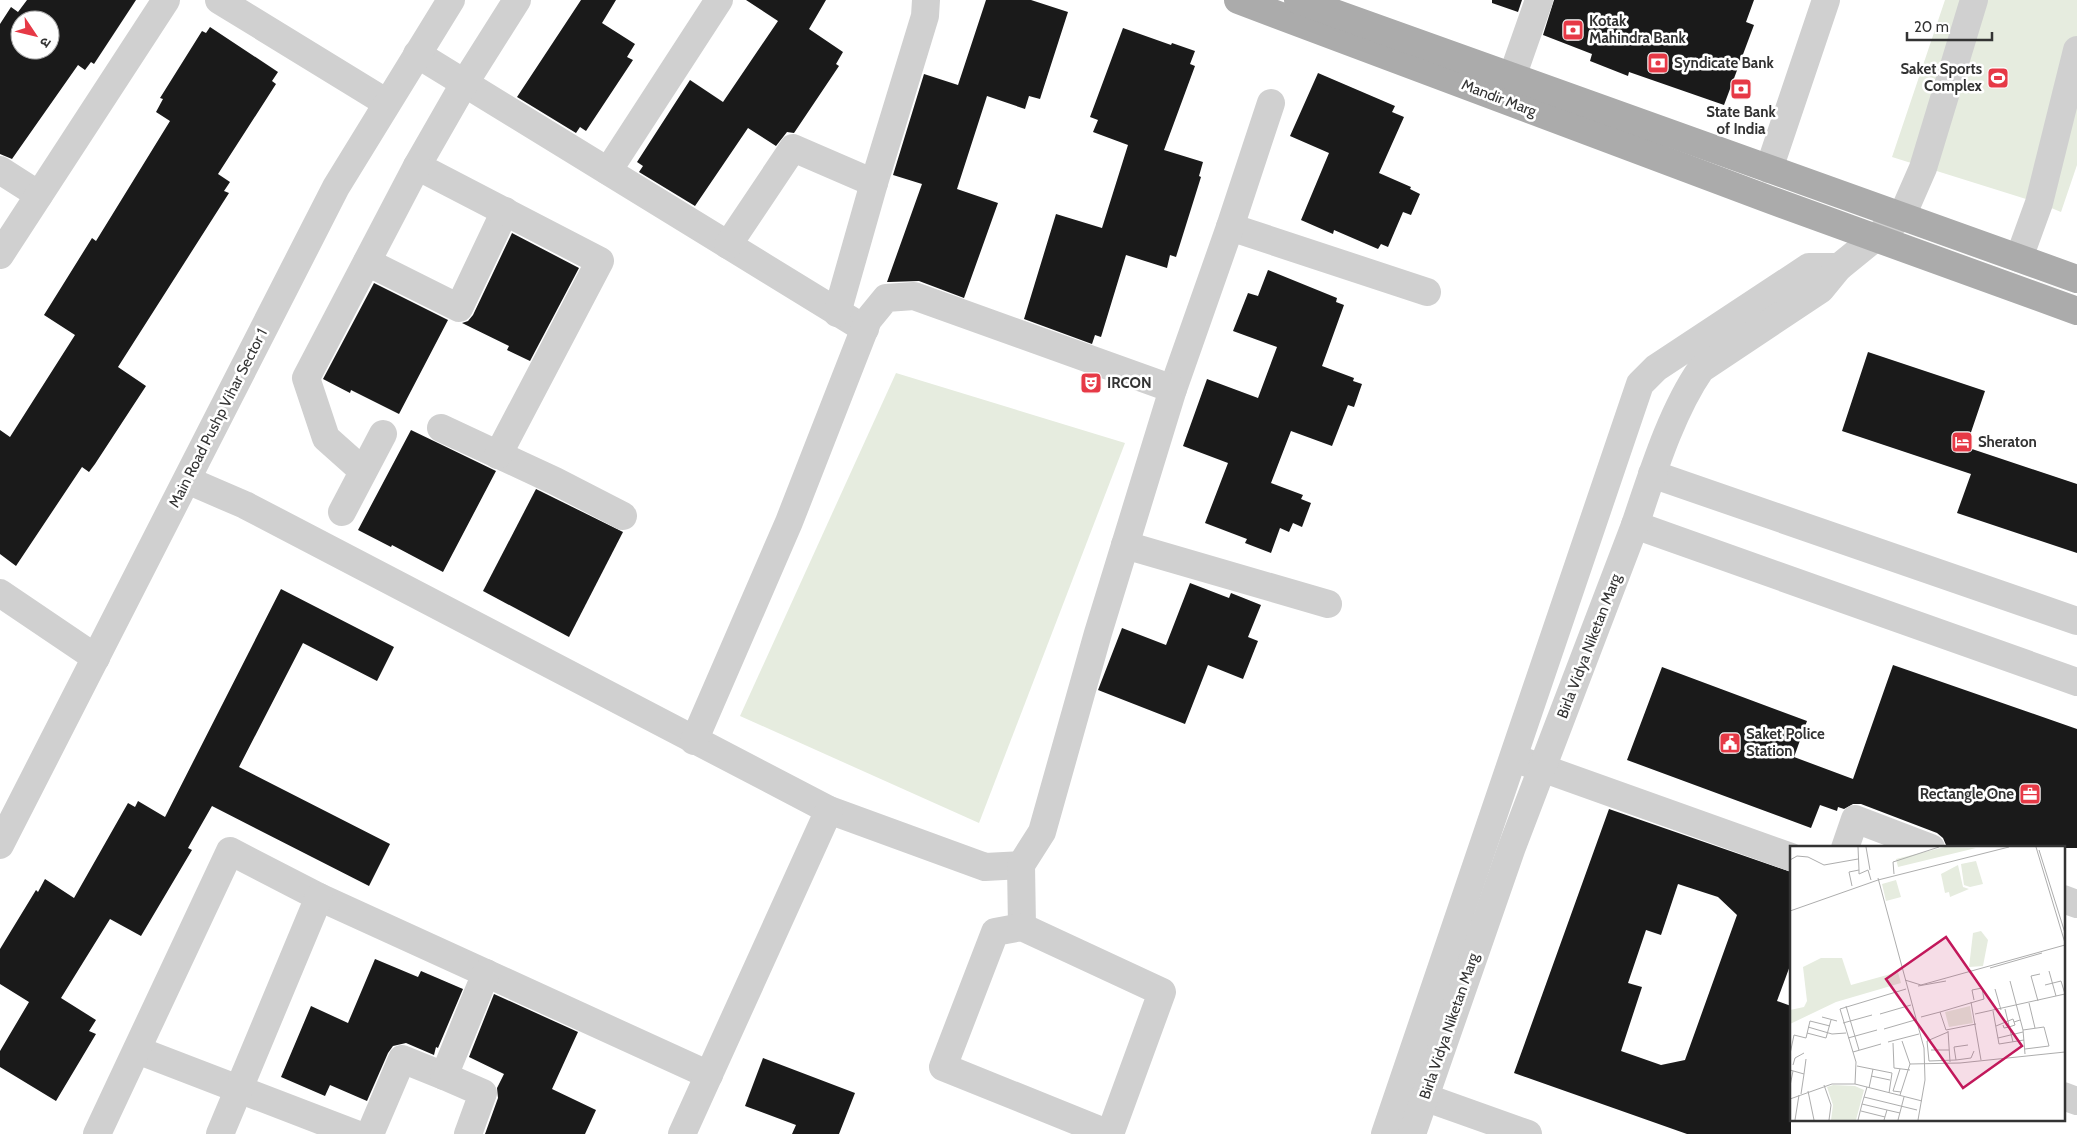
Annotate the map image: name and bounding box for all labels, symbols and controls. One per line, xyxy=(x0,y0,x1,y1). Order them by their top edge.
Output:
north arrow xyxy=(10,10,60,60)
scale bar xyxy=(1907,10,1992,42)
place label: Kotak Mahindra Bank xyxy=(1589,12,1686,47)
bank icon: Kotak Mahindra Bank xyxy=(1561,18,1585,42)
text: 20 m xyxy=(1914,18,1949,36)
text: उ xyxy=(35,34,55,52)
bank icon: Syndicate Bank xyxy=(1646,51,1670,75)
place label: Syndicate Bank xyxy=(1674,54,1775,72)
place label: Saket Sports Complex xyxy=(1900,60,1983,95)
sports icon: Saket Sports Complex xyxy=(1986,66,2010,90)
street label: Mandir Marg xyxy=(1459,75,1539,121)
bank icon: State Bank of India xyxy=(1729,77,1753,101)
place label: State Bank of India xyxy=(1706,103,1777,138)
street label: Main Road Pushp Vihar Sector 1 xyxy=(165,325,271,511)
theatre icon: IRCON xyxy=(1079,371,1103,395)
place label: IRCON xyxy=(1107,374,1152,392)
hotel icon: Sheraton xyxy=(1950,430,1974,454)
place label: Sheraton xyxy=(1978,433,2037,451)
street label: Birla Vidya Niketan Marg xyxy=(1553,571,1625,721)
place label: Saket Police Station xyxy=(1746,725,1825,760)
public building icon: Saket Police Station xyxy=(1718,731,1742,755)
office icon: Rectangle One xyxy=(2018,782,2042,806)
place label: Rectangle One xyxy=(1920,785,2014,803)
inset map xyxy=(1790,846,2064,1122)
street label: Birla Vidya Niketan Marg xyxy=(1416,950,1483,1101)

